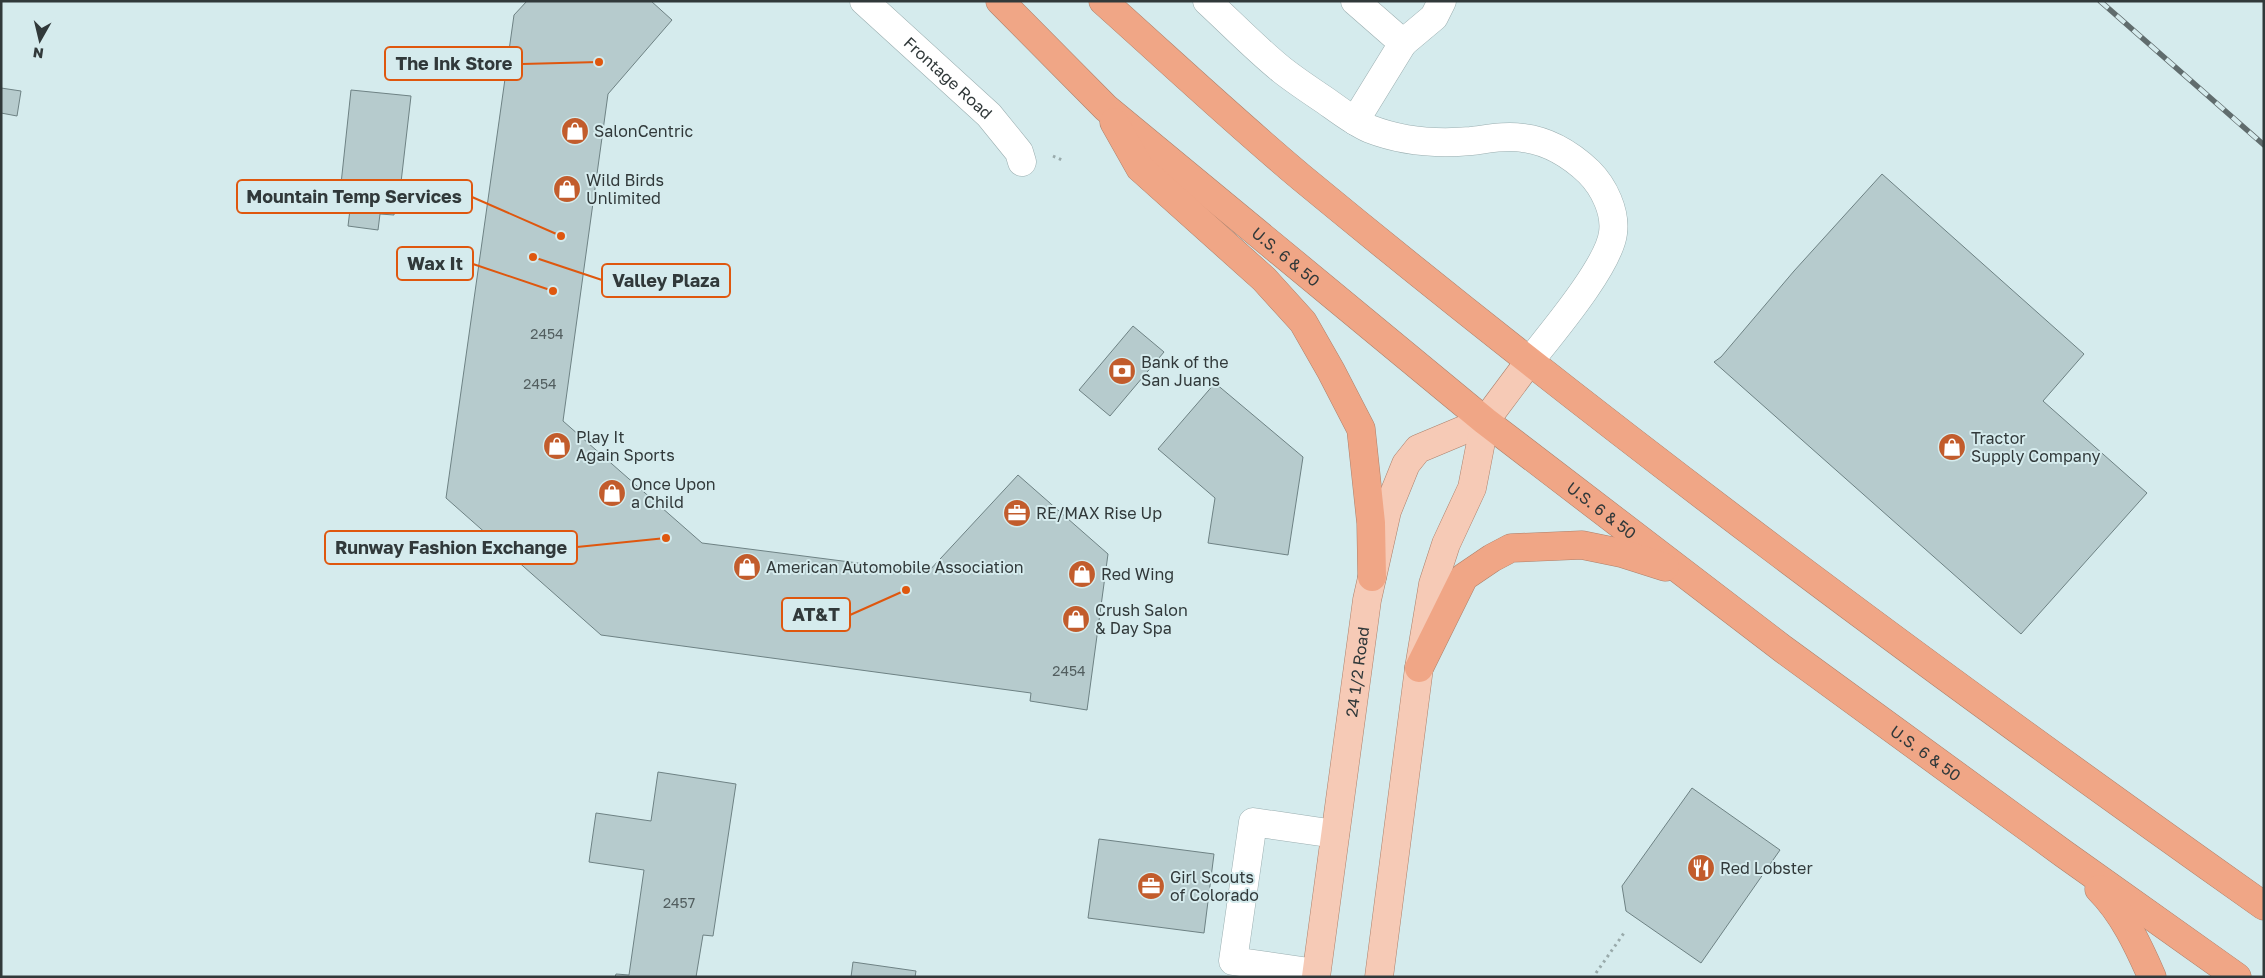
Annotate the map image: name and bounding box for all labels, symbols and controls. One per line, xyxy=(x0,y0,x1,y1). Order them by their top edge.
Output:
north arrow xyxy=(15,15,65,65)
street label: Frontage Road xyxy=(900,32,997,123)
text: N xyxy=(32,44,45,63)
callout: The Ink Store xyxy=(385,47,522,80)
text: The Ink Store xyxy=(396,52,513,74)
shop icon: SalonCentric xyxy=(560,116,590,146)
place label: SalonCentric xyxy=(594,121,693,141)
place label: Wild Birds Unlimited xyxy=(586,170,664,208)
shop icon: Wild Birds Unlimited xyxy=(552,174,582,204)
callout: Mountain Temp Services xyxy=(237,180,472,213)
text: Mountain Temp Services xyxy=(246,185,462,207)
street label: U.S. 6 & 50 xyxy=(1248,223,1324,291)
callout: Wax It xyxy=(397,247,473,280)
text: Wax It xyxy=(407,252,463,274)
callout: Valley Plaza xyxy=(602,264,730,297)
text: Valley Plaza xyxy=(612,269,720,291)
house number: 2454 xyxy=(530,325,564,342)
place label: Bank of the San Juans xyxy=(1141,352,1228,390)
bank icon: Bank of the San Juans xyxy=(1107,356,1137,386)
house number: 2454 xyxy=(523,375,557,392)
place label: Play It Again Sports xyxy=(576,427,675,465)
place label: Tractor Supply Company xyxy=(1971,428,2100,466)
shop icon: Play It Again Sports xyxy=(542,431,572,461)
shop icon: Tractor Supply Company xyxy=(1937,432,1967,462)
place label: Once Upon a Child xyxy=(631,474,716,512)
street label: U.S. 6 & 50 xyxy=(1563,477,1640,543)
shop icon: Once Upon a Child xyxy=(597,478,627,508)
office icon: RE/MAX Rise Up xyxy=(1002,498,1032,528)
place label: RE/MAX Rise Up xyxy=(1036,503,1162,523)
callout: Runway Fashion Exchange xyxy=(325,531,577,564)
text: Runway Fashion Exchange xyxy=(335,536,567,558)
shop icon: American Automobile Association xyxy=(732,552,762,582)
place label: American Automobile Association xyxy=(766,557,1024,577)
shop icon: Red Wing xyxy=(1067,559,1097,589)
place label: Red Wing xyxy=(1101,564,1174,584)
callout: AT&T xyxy=(782,598,850,631)
place label: Crush Salon & Day Spa xyxy=(1095,600,1188,638)
text: AT&T xyxy=(792,603,840,625)
shop icon: Crush Salon & Day Spa xyxy=(1061,604,1091,634)
street label: 24 1/2 Road xyxy=(1341,625,1373,718)
house number: 2454 xyxy=(1052,662,1086,679)
street label: U.S. 6 & 50 xyxy=(1887,721,1965,785)
restaurant icon: Red Lobster xyxy=(1686,853,1716,883)
place label: Red Lobster xyxy=(1720,858,1813,878)
place label: Girl Scouts of Colorado xyxy=(1170,867,1259,905)
office icon: Girl Scouts of Colorado xyxy=(1136,871,1166,901)
house number: 2457 xyxy=(663,894,695,911)

